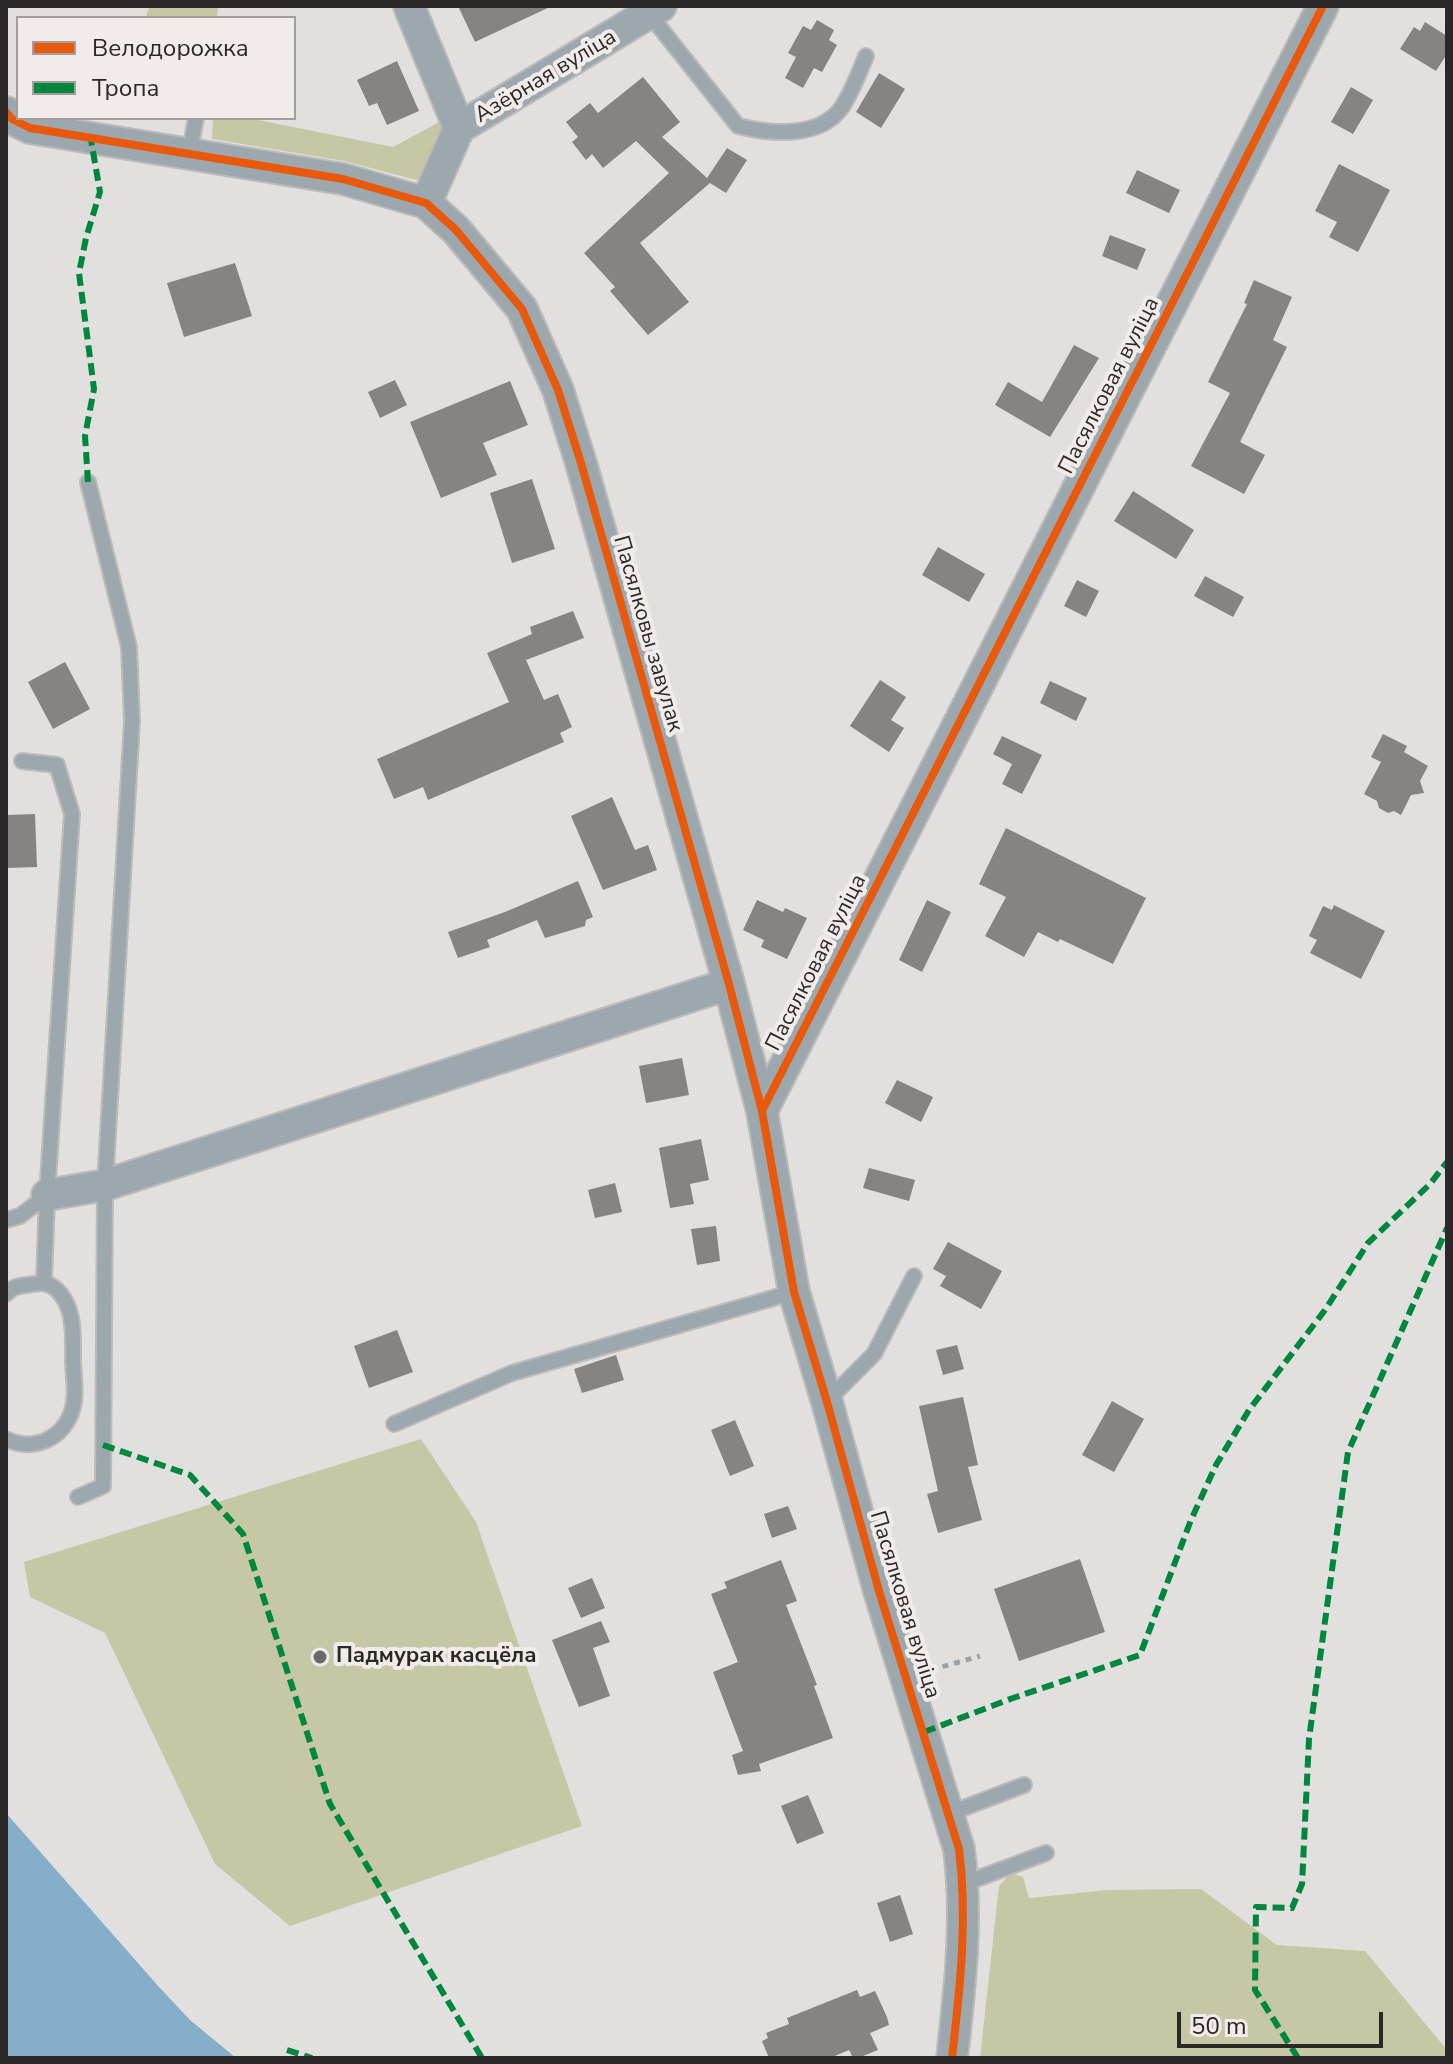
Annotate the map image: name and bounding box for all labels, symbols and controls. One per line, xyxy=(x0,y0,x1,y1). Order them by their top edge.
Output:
legend xyxy=(16,16,296,120)
street label: Азёрная вуліца xyxy=(471,24,621,130)
text: Велодорожка xyxy=(92,32,249,64)
text: Тропа xyxy=(92,72,159,104)
street label: Пасялковая вуліца xyxy=(1054,293,1166,479)
street label: Пасялковы завулак xyxy=(606,533,688,735)
street label: Пасялковая вуліца xyxy=(761,870,873,1056)
street label: Пасялковая вуліца xyxy=(863,1508,945,1702)
place label: Падмурак касцёла xyxy=(336,1644,537,1670)
marker: Падмурак касцёла xyxy=(311,1648,329,1666)
scale bar xyxy=(1181,1996,1387,2046)
text: 50 m xyxy=(1191,2010,1247,2042)

